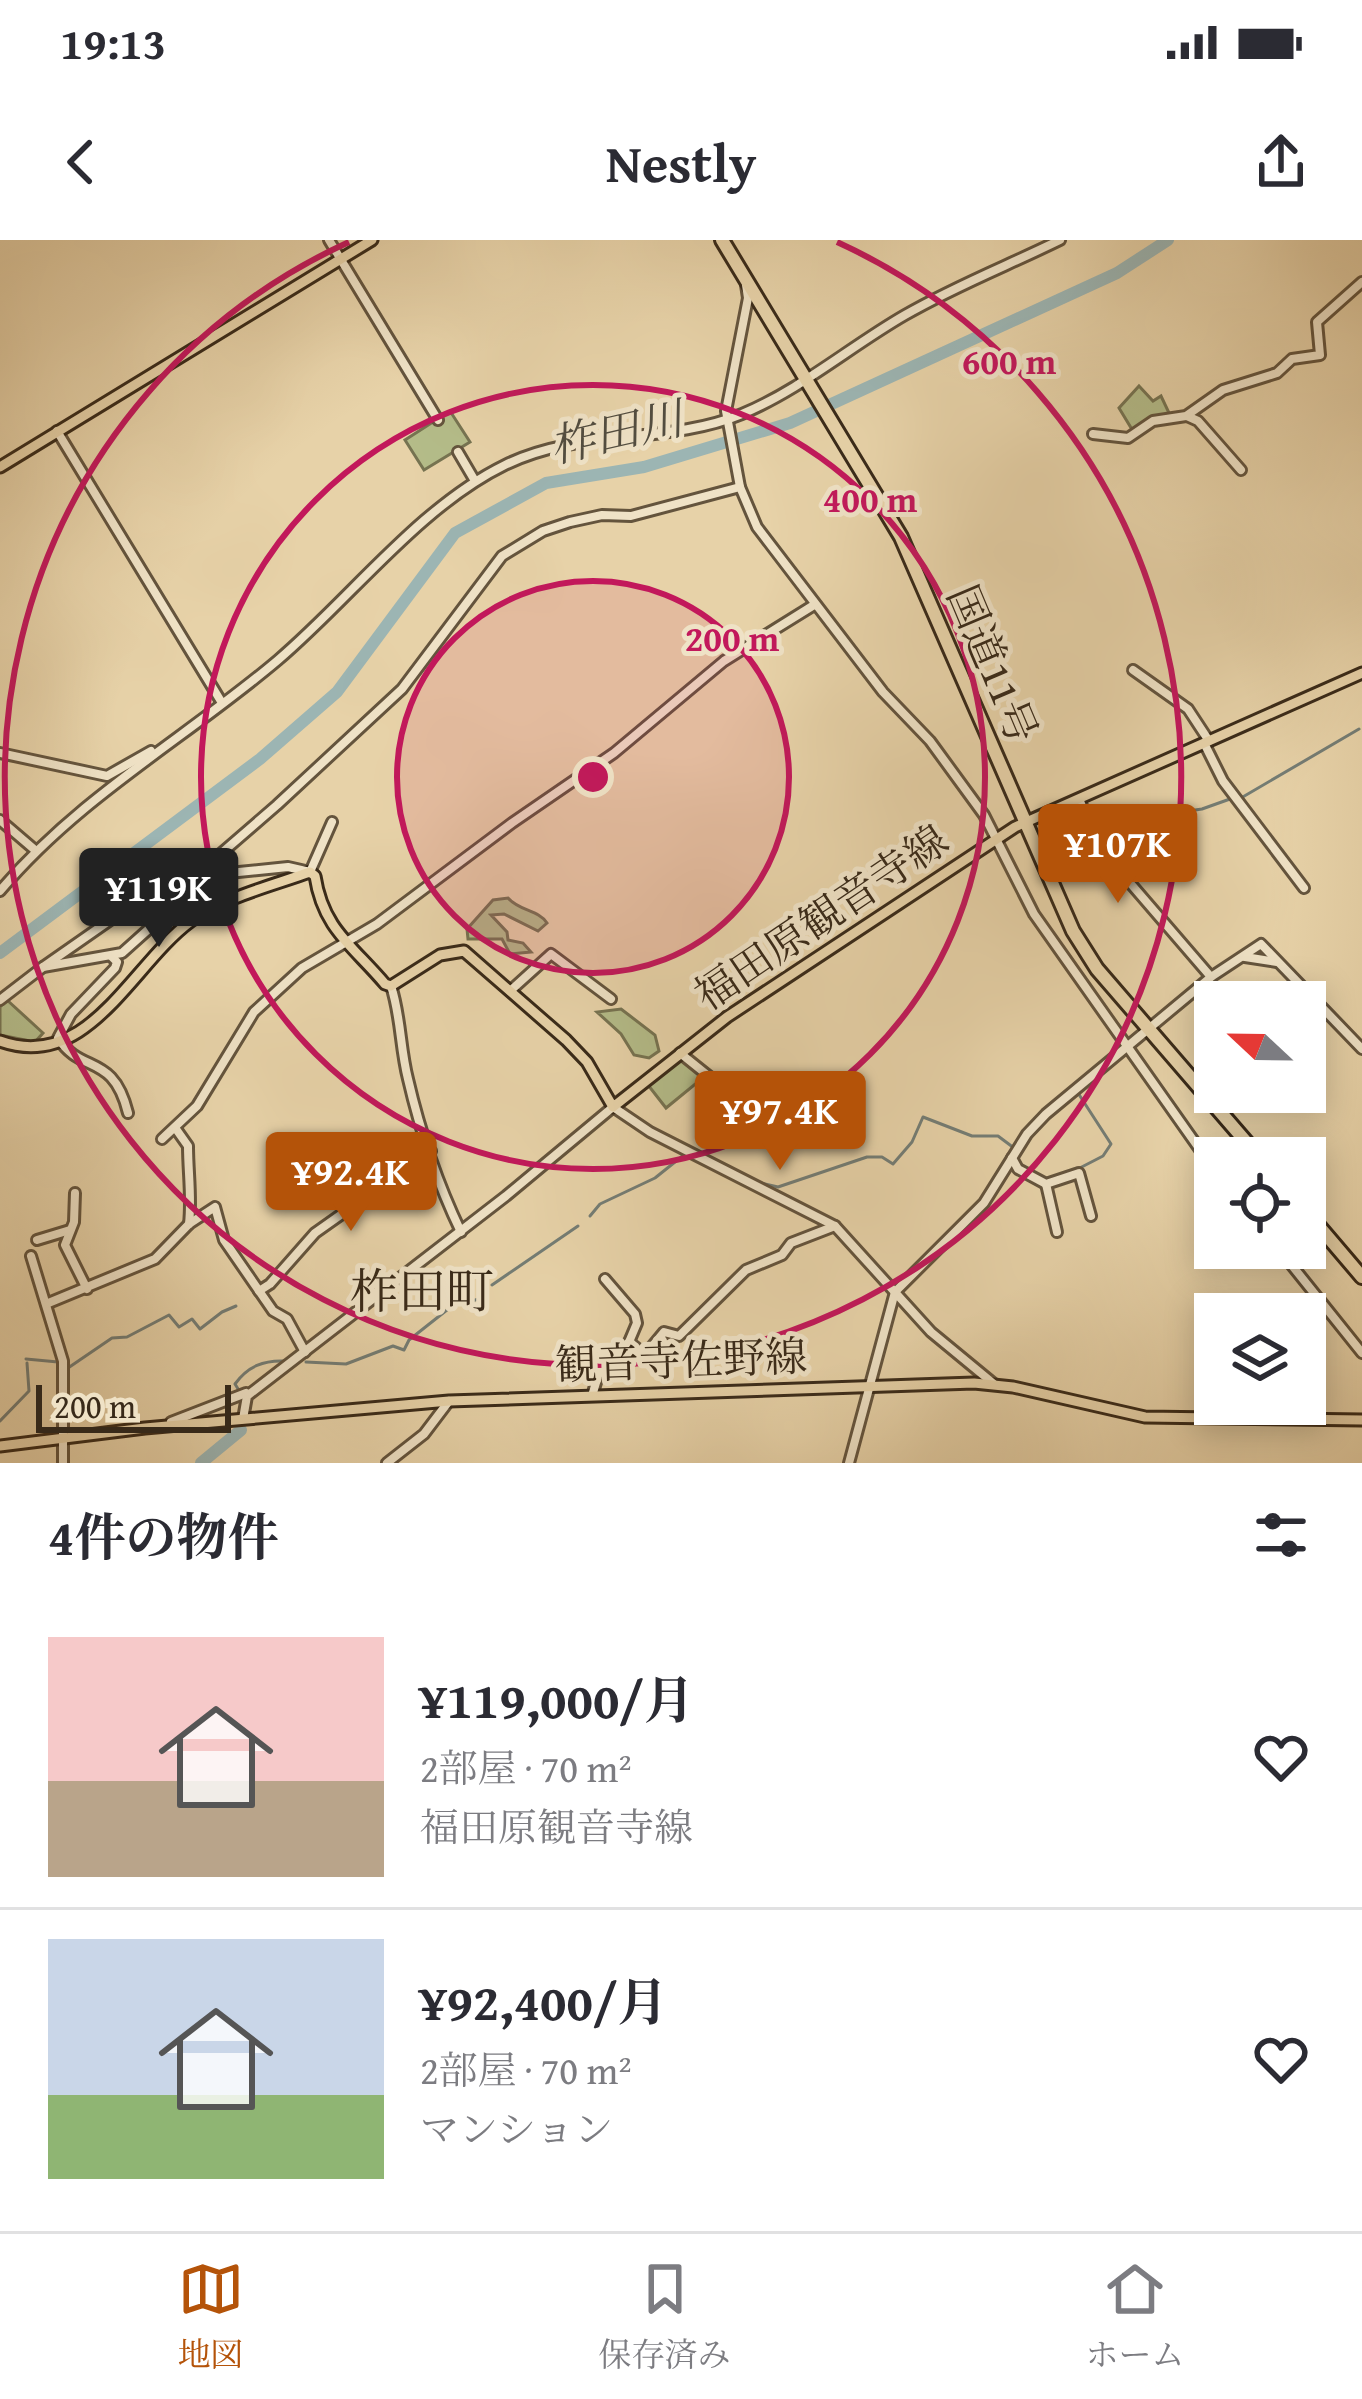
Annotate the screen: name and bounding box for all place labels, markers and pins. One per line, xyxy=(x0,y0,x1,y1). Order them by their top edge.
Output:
centre of rings xyxy=(572,756,614,798)
pin: ¥107K xyxy=(1034,804,1202,906)
pin: ¥119K xyxy=(75,848,243,950)
pin: ¥97.4K xyxy=(682,1071,878,1173)
pin: ¥92.4K xyxy=(253,1132,449,1234)

